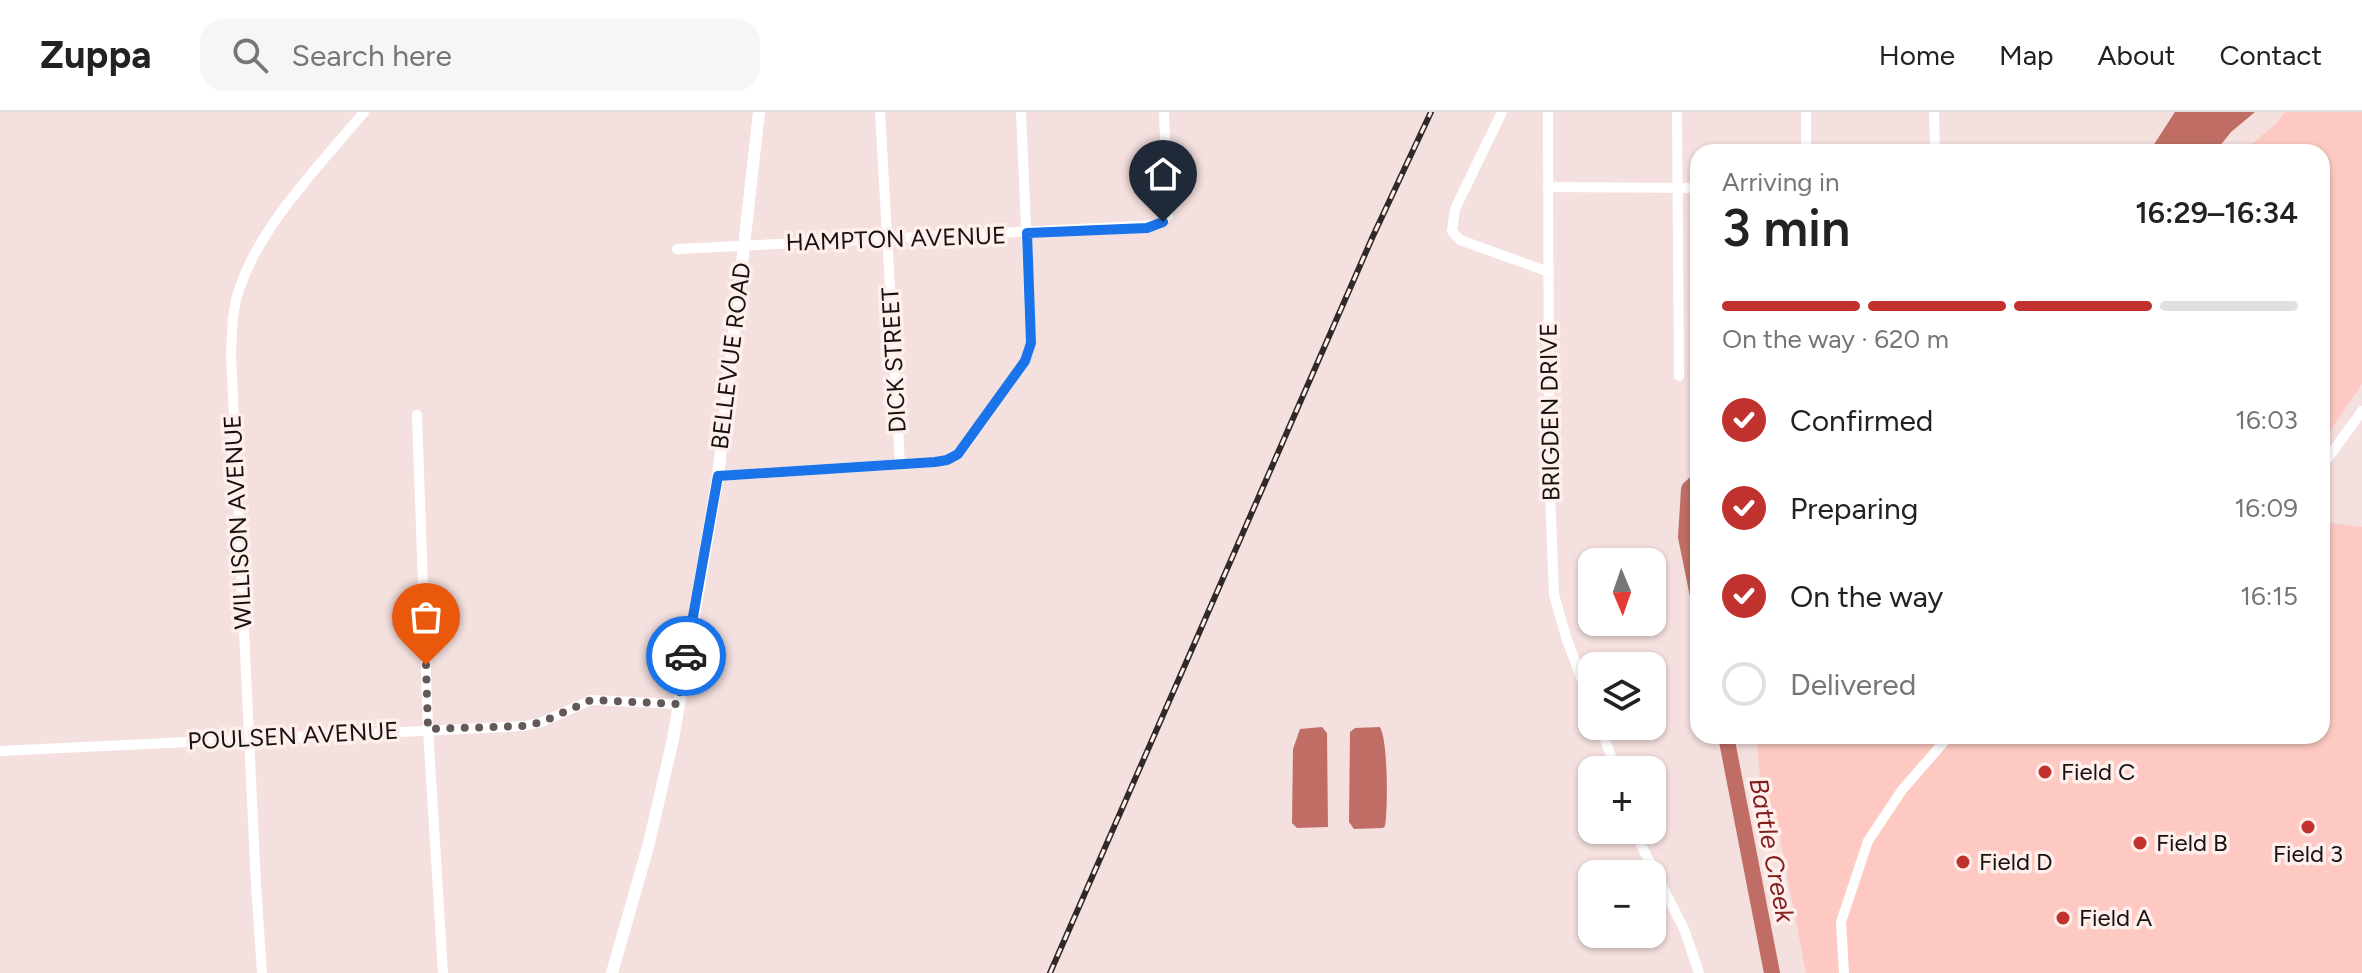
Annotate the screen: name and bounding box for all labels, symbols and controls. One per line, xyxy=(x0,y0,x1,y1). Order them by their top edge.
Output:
search box xyxy=(200,19,760,91)
text: Zuppa xyxy=(40,32,152,78)
icon: search xyxy=(228,33,272,77)
text: Search here xyxy=(292,37,452,74)
text: Home xyxy=(1879,38,1955,72)
text: Map xyxy=(1999,38,2054,72)
text: About xyxy=(2098,38,2175,72)
text: Contact xyxy=(2219,38,2322,72)
pin xyxy=(1129,140,1197,222)
icon: home xyxy=(1141,152,1185,196)
text: Arriving in xyxy=(1722,166,1840,198)
text: 16:29–16:34 xyxy=(2135,194,2298,231)
text: 3 min xyxy=(1722,197,1850,259)
street label: HAMPTON AVENUE xyxy=(785,220,1007,257)
street label: BELLEVUE ROAD xyxy=(705,261,756,451)
street label: DICK STREET xyxy=(875,287,912,433)
street label: BRIGDEN DRIVE xyxy=(1533,322,1566,502)
text: On the way · 620 m xyxy=(1722,323,1949,355)
icon: check xyxy=(1722,398,1766,442)
text: Confirmed xyxy=(1790,402,1933,439)
text: 16:03 xyxy=(2235,404,2298,436)
street label: WILLISON AVENUE xyxy=(217,414,258,630)
icon: check xyxy=(1722,486,1766,530)
text: Preparing xyxy=(1790,490,1918,527)
text: 16:09 xyxy=(2235,492,2298,524)
north arrow xyxy=(1578,548,1666,636)
map controls xyxy=(1578,548,1666,948)
icon: check xyxy=(1722,574,1766,618)
text: On the way xyxy=(1790,578,1943,615)
text: 16:15 xyxy=(2240,580,2298,612)
pin xyxy=(392,583,460,665)
icon: bag xyxy=(404,595,448,639)
courier xyxy=(646,616,726,696)
icon: car xyxy=(664,634,708,678)
button: layers xyxy=(1578,652,1666,740)
text: Delivered xyxy=(1790,666,1916,703)
street label: POULSEN AVENUE xyxy=(187,715,399,756)
button: + xyxy=(1578,756,1666,844)
place label: Field C xyxy=(2061,757,2135,786)
marker: Field C xyxy=(2036,763,2054,781)
water label: Battle Creek xyxy=(1742,775,1802,926)
marker: Field 3 xyxy=(2299,818,2317,836)
place label: Field B xyxy=(2156,828,2228,857)
marker: Field B xyxy=(2131,834,2149,852)
place label: Field 3 xyxy=(2273,839,2343,868)
place label: Field D xyxy=(1979,847,2053,876)
marker: Field D xyxy=(1954,853,1972,871)
button: − xyxy=(1578,860,1666,948)
place label: Field A xyxy=(2079,903,2153,932)
marker: Field A xyxy=(2054,909,2072,927)

